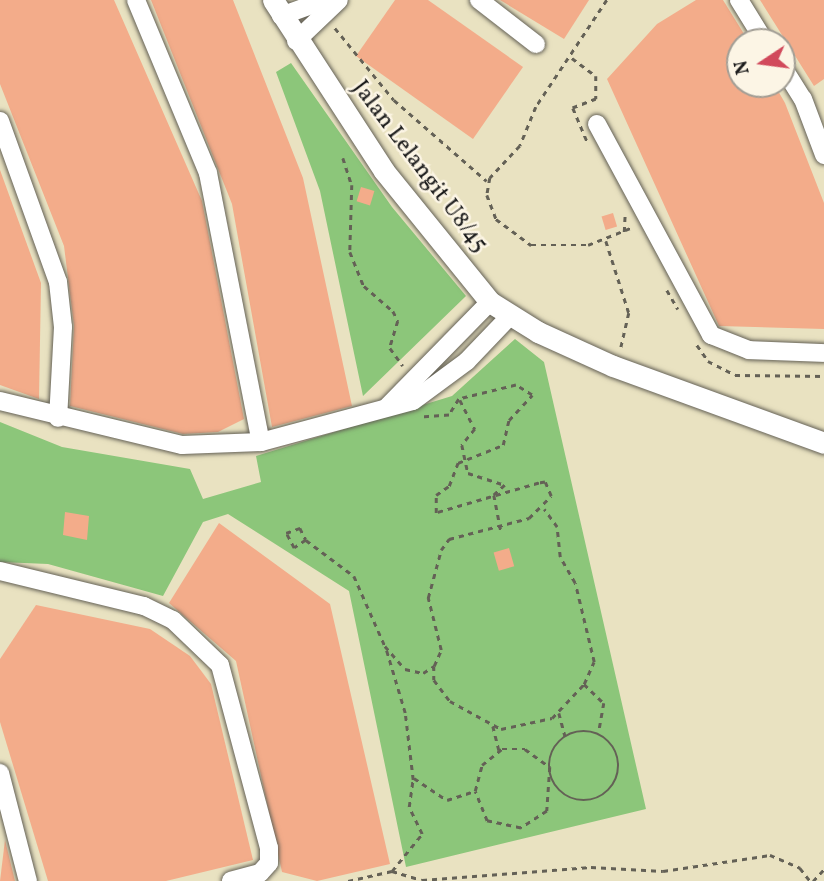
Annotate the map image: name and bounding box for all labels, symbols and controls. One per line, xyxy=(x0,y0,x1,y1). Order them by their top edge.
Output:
north arrow xyxy=(726,28,796,98)
text: N xyxy=(728,58,757,77)
street label: Jalan Lelangit U8/45 xyxy=(345,75,493,259)

